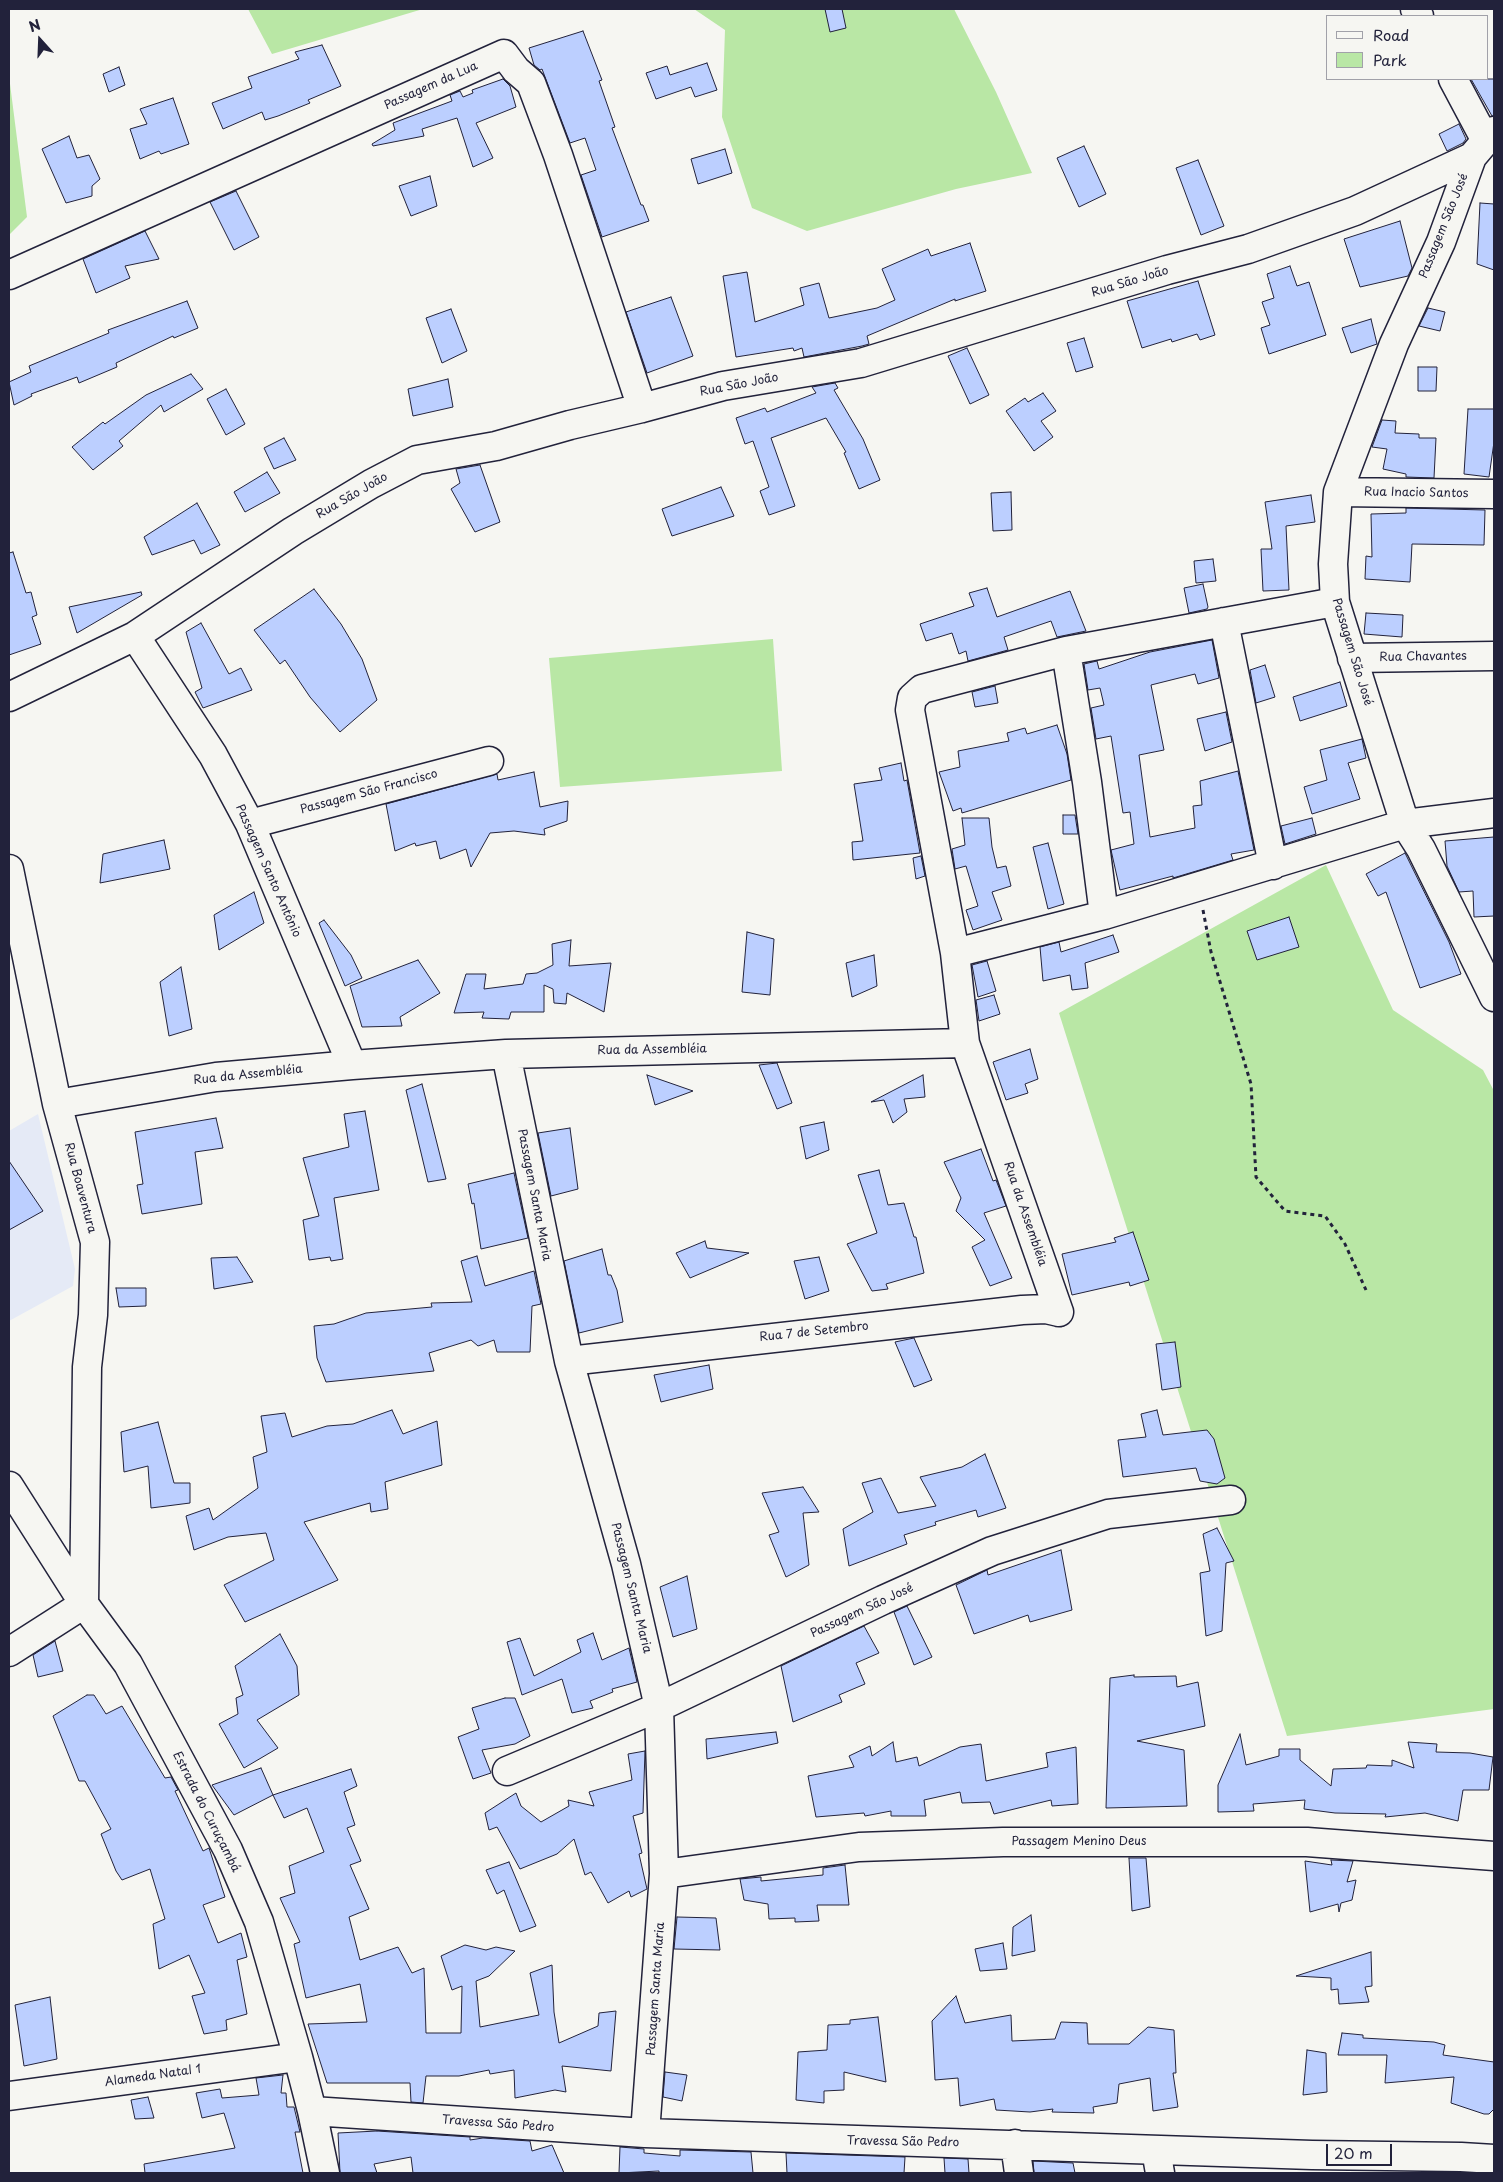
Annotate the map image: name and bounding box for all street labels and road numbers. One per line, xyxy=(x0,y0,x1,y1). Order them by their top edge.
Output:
street label: Passagem da Lua xyxy=(382,59,480,113)
street label: Passagem São José xyxy=(1416,172,1472,280)
street label: Rua São João xyxy=(1090,263,1170,301)
street label: Rua São João xyxy=(698,370,780,400)
street label: Rua São João xyxy=(314,470,390,522)
street label: Rua Inacio Santos xyxy=(1364,485,1468,501)
street label: Passagem São José xyxy=(1329,596,1375,708)
street label: Rua Chavantes xyxy=(1379,649,1467,665)
street label: Passagem São Francisco xyxy=(299,767,439,817)
street label: Passagem Santo Antônio xyxy=(232,802,304,940)
street label: Rua da Assembléia xyxy=(597,1042,707,1058)
street label: Rua da Assembléia xyxy=(193,1062,303,1088)
street label: Passagem Santa Maria xyxy=(514,1128,554,1262)
street label: Rua Boaventura xyxy=(61,1141,99,1235)
street label: Rua da Assembléia xyxy=(1000,1160,1050,1268)
street label: Rua 7 de Setembro xyxy=(759,1319,869,1345)
street label: Passagem Santa Maria xyxy=(608,1521,654,1655)
street label: Passagem São José xyxy=(808,1581,916,1641)
street label: Estrada do Curuçambá xyxy=(169,1749,243,1875)
street label: Passagem Menino Deus xyxy=(1012,1835,1146,1849)
street label: Passagem Santa Maria xyxy=(644,1922,668,2056)
street label: Alameda Natal 1 xyxy=(104,2062,202,2090)
street label: Travessa São Pedro xyxy=(441,2113,555,2135)
street label: Travessa São Pedro xyxy=(847,2134,959,2150)

